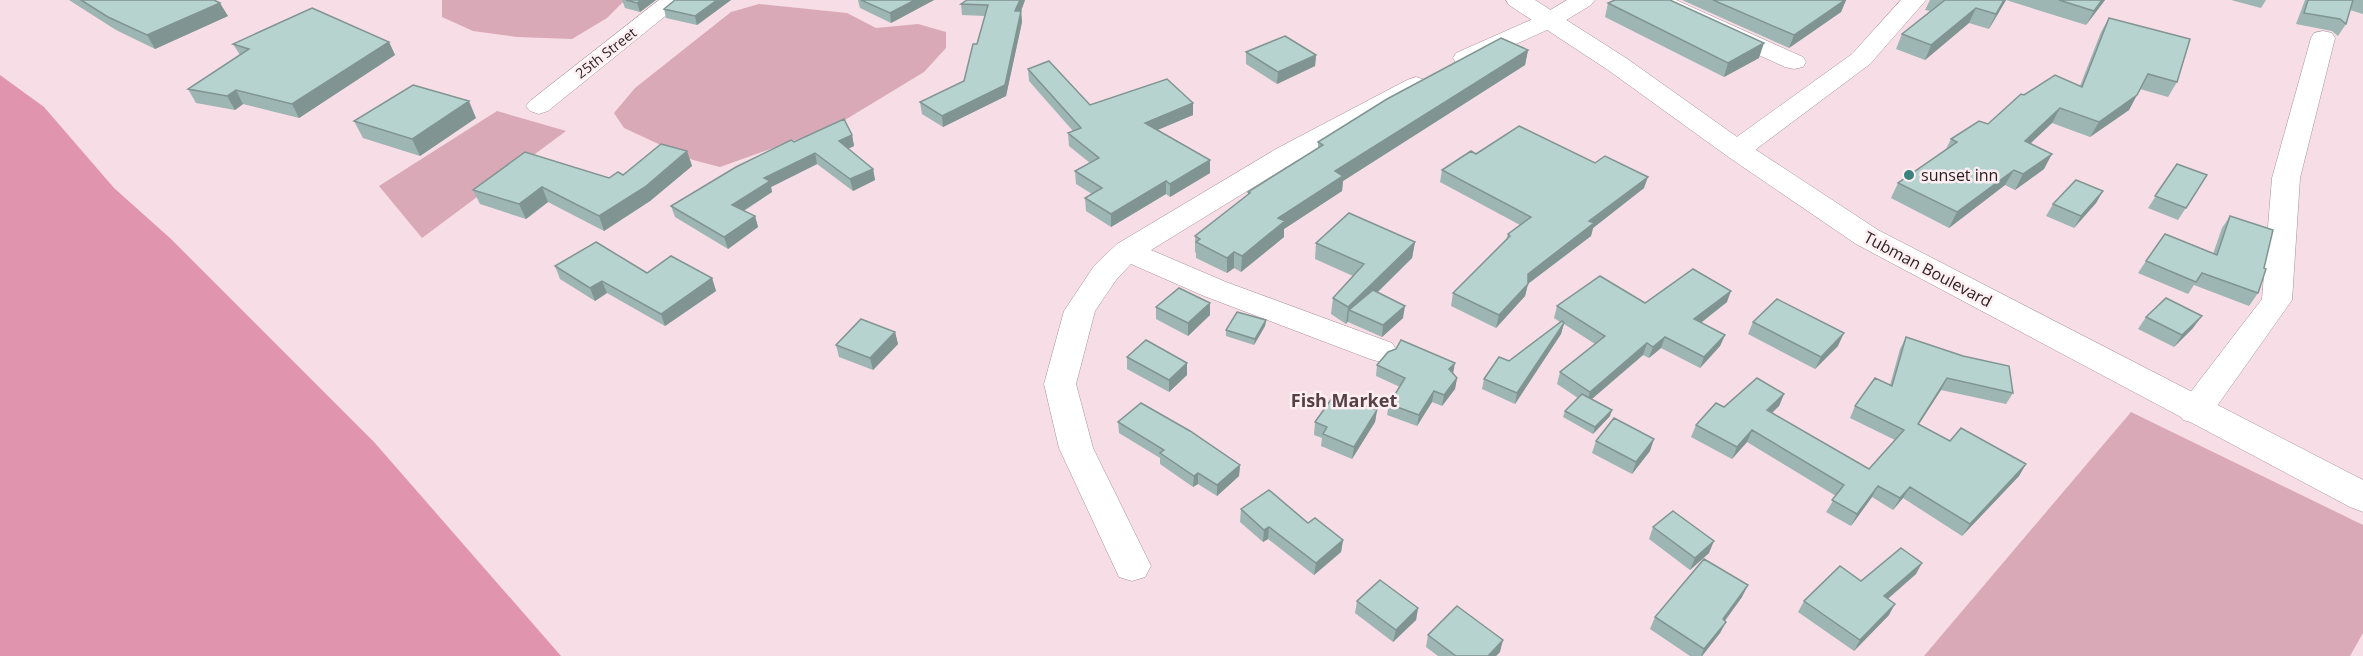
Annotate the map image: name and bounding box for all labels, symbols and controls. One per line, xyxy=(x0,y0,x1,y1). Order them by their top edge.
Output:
street label: 25th Street xyxy=(571,23,640,82)
place label: sunset inn xyxy=(1921,164,1998,186)
marker: sunset inn xyxy=(1902,168,1916,182)
street label: Tubman Boulevard xyxy=(1860,226,1996,312)
district label: Fish Market xyxy=(1291,388,1397,412)

